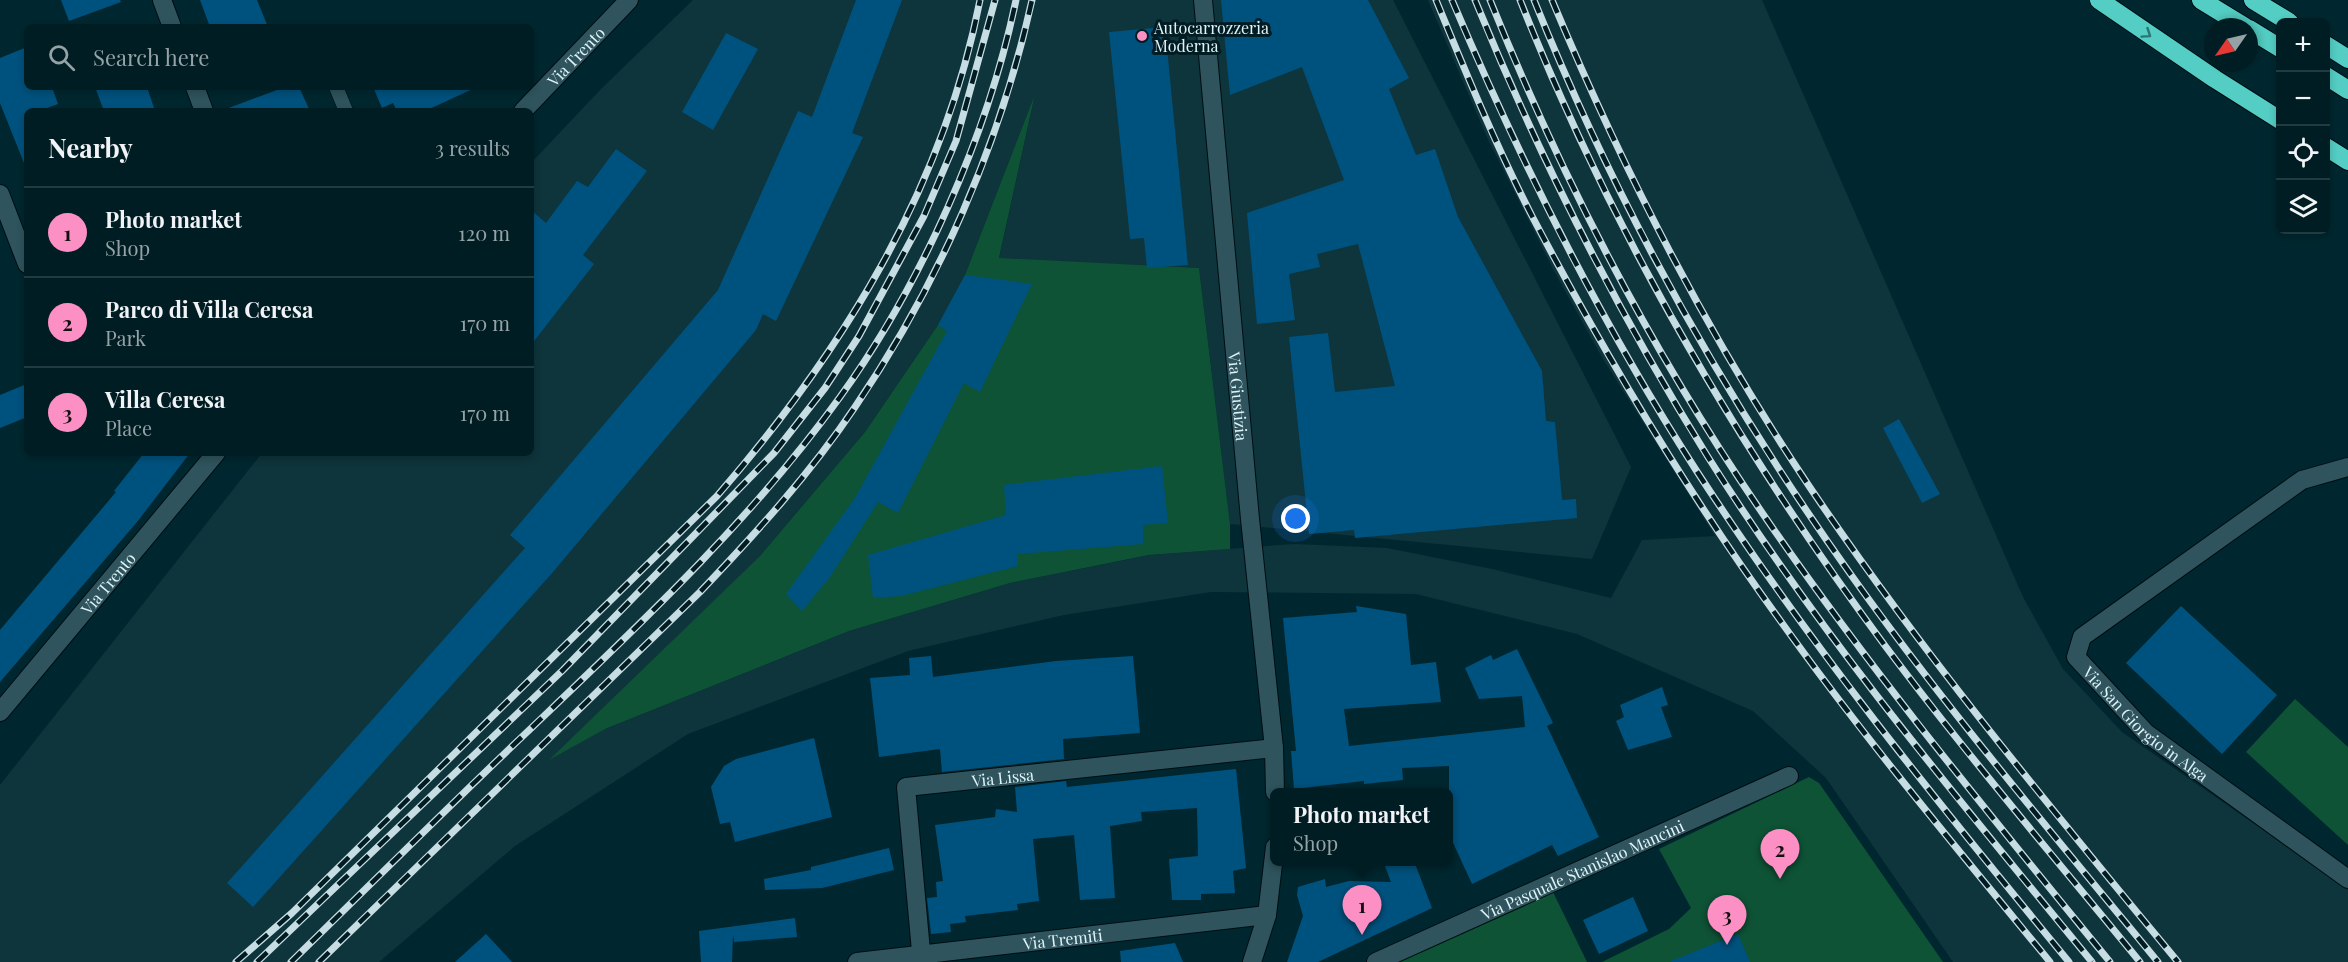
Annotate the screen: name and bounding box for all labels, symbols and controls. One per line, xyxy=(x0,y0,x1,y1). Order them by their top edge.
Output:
place label: Autocarrozzeria Moderna xyxy=(1153,17,1269,56)
north arrow xyxy=(2204,18,2258,72)
map controls xyxy=(2276,18,2330,234)
button: + xyxy=(2276,18,2330,72)
street label: Via Trento xyxy=(541,22,609,91)
search box xyxy=(24,24,534,90)
one-way arrow xyxy=(2140,27,2151,38)
marker: Autocarrozzeria Moderna xyxy=(1135,29,1149,43)
icon: search xyxy=(45,41,78,74)
text: Search here xyxy=(93,42,209,72)
button: − xyxy=(2276,72,2330,126)
button: locate xyxy=(2276,126,2330,180)
text: Nearby xyxy=(48,130,133,165)
text: 3 results xyxy=(435,134,510,161)
button: layers xyxy=(2276,180,2330,234)
text: Photo market xyxy=(105,204,242,234)
text: 1 xyxy=(64,219,71,246)
text: 120 m xyxy=(458,219,510,246)
text: Shop xyxy=(105,234,150,261)
text: Parco di Villa Ceresa xyxy=(105,294,313,324)
text: 2 xyxy=(62,309,73,336)
text: 170 m xyxy=(460,309,510,336)
text: Park xyxy=(105,324,146,351)
street label: Via Giustizia xyxy=(1224,350,1253,442)
text: Villa Ceresa xyxy=(105,384,225,414)
text: 3 xyxy=(63,399,72,426)
text: 170 m xyxy=(460,399,510,426)
text: Place xyxy=(105,414,152,441)
your location xyxy=(1281,504,1310,533)
street label: Via Trento xyxy=(75,547,140,619)
street label: Via San Giorgio in Alga xyxy=(2078,661,2213,786)
street label: Via Lissa xyxy=(970,763,1035,791)
popup xyxy=(1270,788,1453,866)
text: Photo market xyxy=(1293,799,1430,829)
street label: Via Pasquale Stanislao Mancini xyxy=(1476,814,1687,924)
text: Shop xyxy=(1293,829,1338,856)
pin: 2 xyxy=(1760,830,1800,879)
pin: 1 xyxy=(1342,886,1382,935)
pin: 3 xyxy=(1708,896,1746,945)
street label: Via Tremiti xyxy=(1021,923,1104,954)

